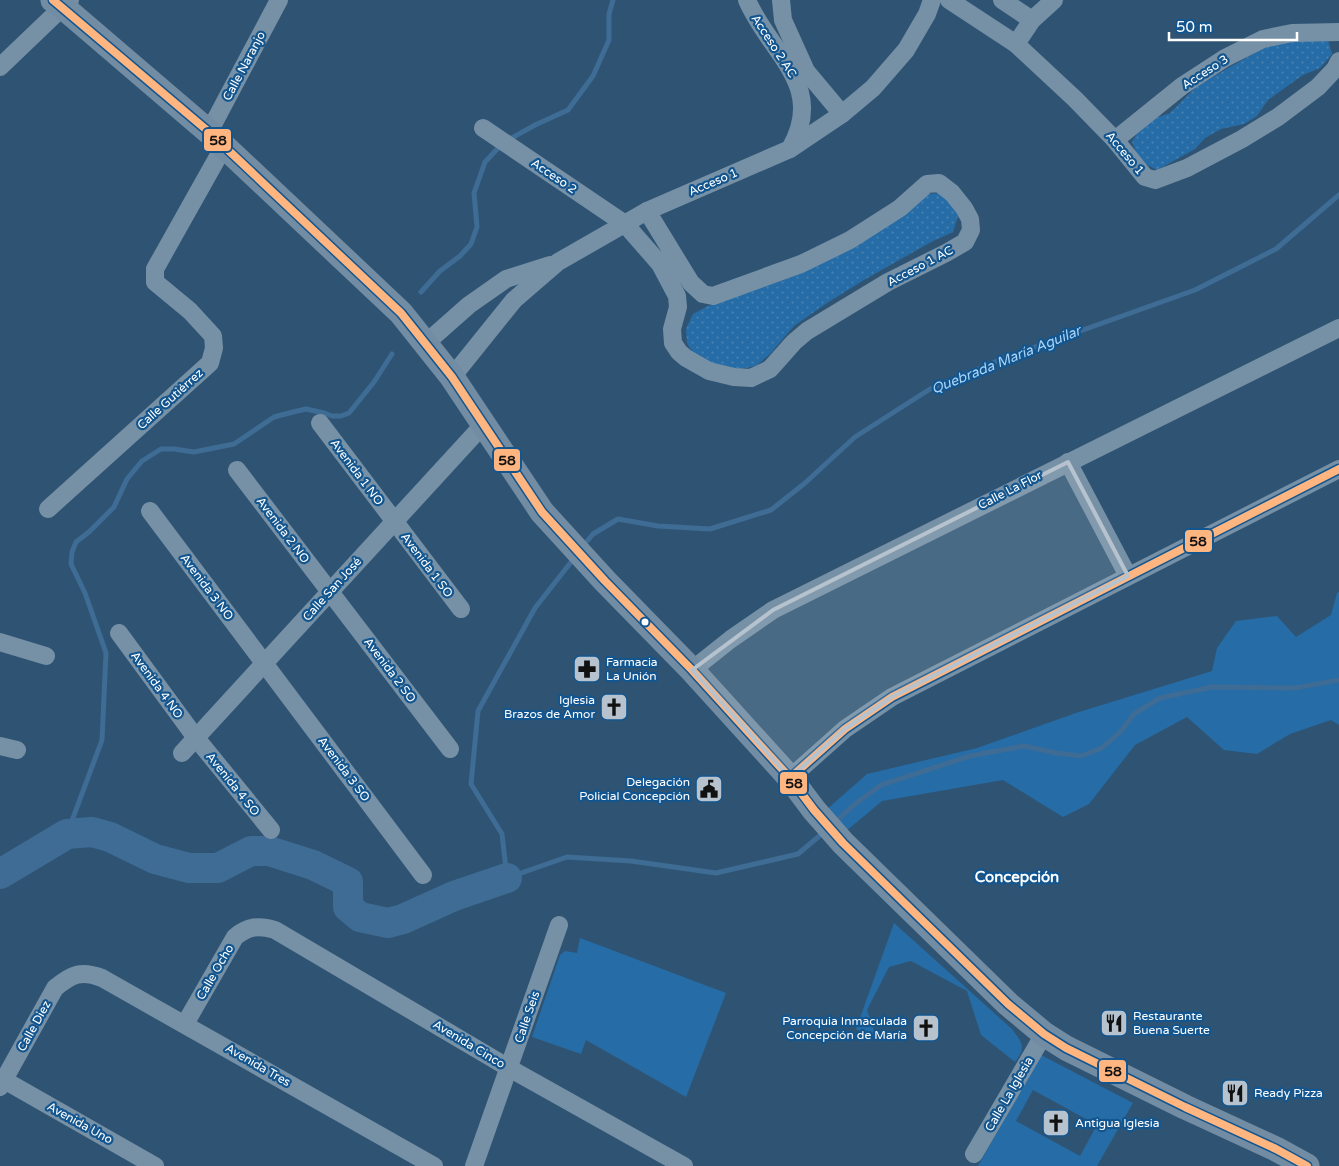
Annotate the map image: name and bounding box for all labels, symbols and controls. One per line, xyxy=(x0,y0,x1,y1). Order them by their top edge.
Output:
scale bar xyxy=(1169,10,1296,42)
street label: Acceso 2 AC xyxy=(748,12,800,80)
text: 50 m xyxy=(1176,18,1213,36)
street label: Calle Naranjo xyxy=(220,29,268,103)
street label: Acceso 3 xyxy=(1179,52,1231,92)
line badge: 58 xyxy=(203,128,232,152)
street label: Acceso 1 xyxy=(1103,129,1147,177)
text: 58 xyxy=(209,132,227,149)
street label: Acceso 2 xyxy=(529,156,579,196)
street label: Acceso 1 xyxy=(686,165,740,199)
street label: Acceso 1 AC xyxy=(885,243,955,289)
water label: Quebrada María Aguilar xyxy=(929,322,1085,398)
street label: Calle Gutiérrez xyxy=(134,366,206,432)
street label: Avenida 1 NO xyxy=(328,436,387,508)
line badge: 58 xyxy=(493,448,521,472)
text: 58 xyxy=(498,452,516,469)
street label: Calle La Flor xyxy=(976,468,1045,512)
street label: Avenida 2 NO xyxy=(254,494,313,566)
line badge: 58 xyxy=(1184,529,1213,553)
street label: Avenida 1 SO xyxy=(398,530,456,600)
text: 58 xyxy=(1189,533,1207,550)
street label: Avenida 3 NO xyxy=(178,551,237,623)
street label: Calle San José xyxy=(300,554,364,624)
unlabelled marker xyxy=(640,617,650,627)
street label: Avenida 2 SO xyxy=(361,635,419,705)
street label: Avenida 4 NO xyxy=(128,649,186,721)
pharmacy icon: Farmacia La Unión xyxy=(572,654,602,684)
place label: Farmacia La Unión xyxy=(606,655,658,683)
church icon: Iglesia Brazos de Amor xyxy=(599,692,629,722)
place label: Iglesia Brazos de Amor xyxy=(504,693,595,721)
street label: Avenida 3 SO xyxy=(315,734,373,804)
street label: Avenida 4 SO xyxy=(203,750,263,819)
line badge: 58 xyxy=(779,771,808,795)
public building icon: Delegación Policial Concepción xyxy=(694,774,724,804)
place label: Delegación Policial Concepción xyxy=(579,775,690,803)
text: 58 xyxy=(785,775,803,792)
district label: Concepción xyxy=(975,868,1059,887)
street label: Calle Ocho xyxy=(194,942,236,1002)
street label: Calle Seis xyxy=(512,989,542,1045)
street label: Calle Diez xyxy=(14,998,54,1054)
restaurant icon: Restaurante Buena Suerte xyxy=(1099,1008,1129,1038)
place label: Restaurante Buena Suerte xyxy=(1133,1009,1210,1037)
church icon: Parroquia Inmaculada Concepción de María xyxy=(911,1013,941,1043)
place label: Parroquia Inmaculada Concepción de María xyxy=(782,1014,907,1042)
street label: Avenida Cinco xyxy=(430,1017,508,1071)
street label: Avenida Tres xyxy=(223,1041,293,1089)
street label: Calle La Iglesia xyxy=(982,1054,1036,1134)
line badge: 58 xyxy=(1098,1059,1127,1083)
text: 58 xyxy=(1104,1063,1122,1080)
restaurant icon: Ready Pizza xyxy=(1220,1078,1250,1108)
place label: Ready Pizza xyxy=(1254,1086,1323,1100)
street label: Avenida Uno xyxy=(45,1099,115,1147)
church icon: Antigua Iglesia xyxy=(1041,1108,1071,1138)
place label: Antigua Iglesia xyxy=(1075,1116,1159,1130)

